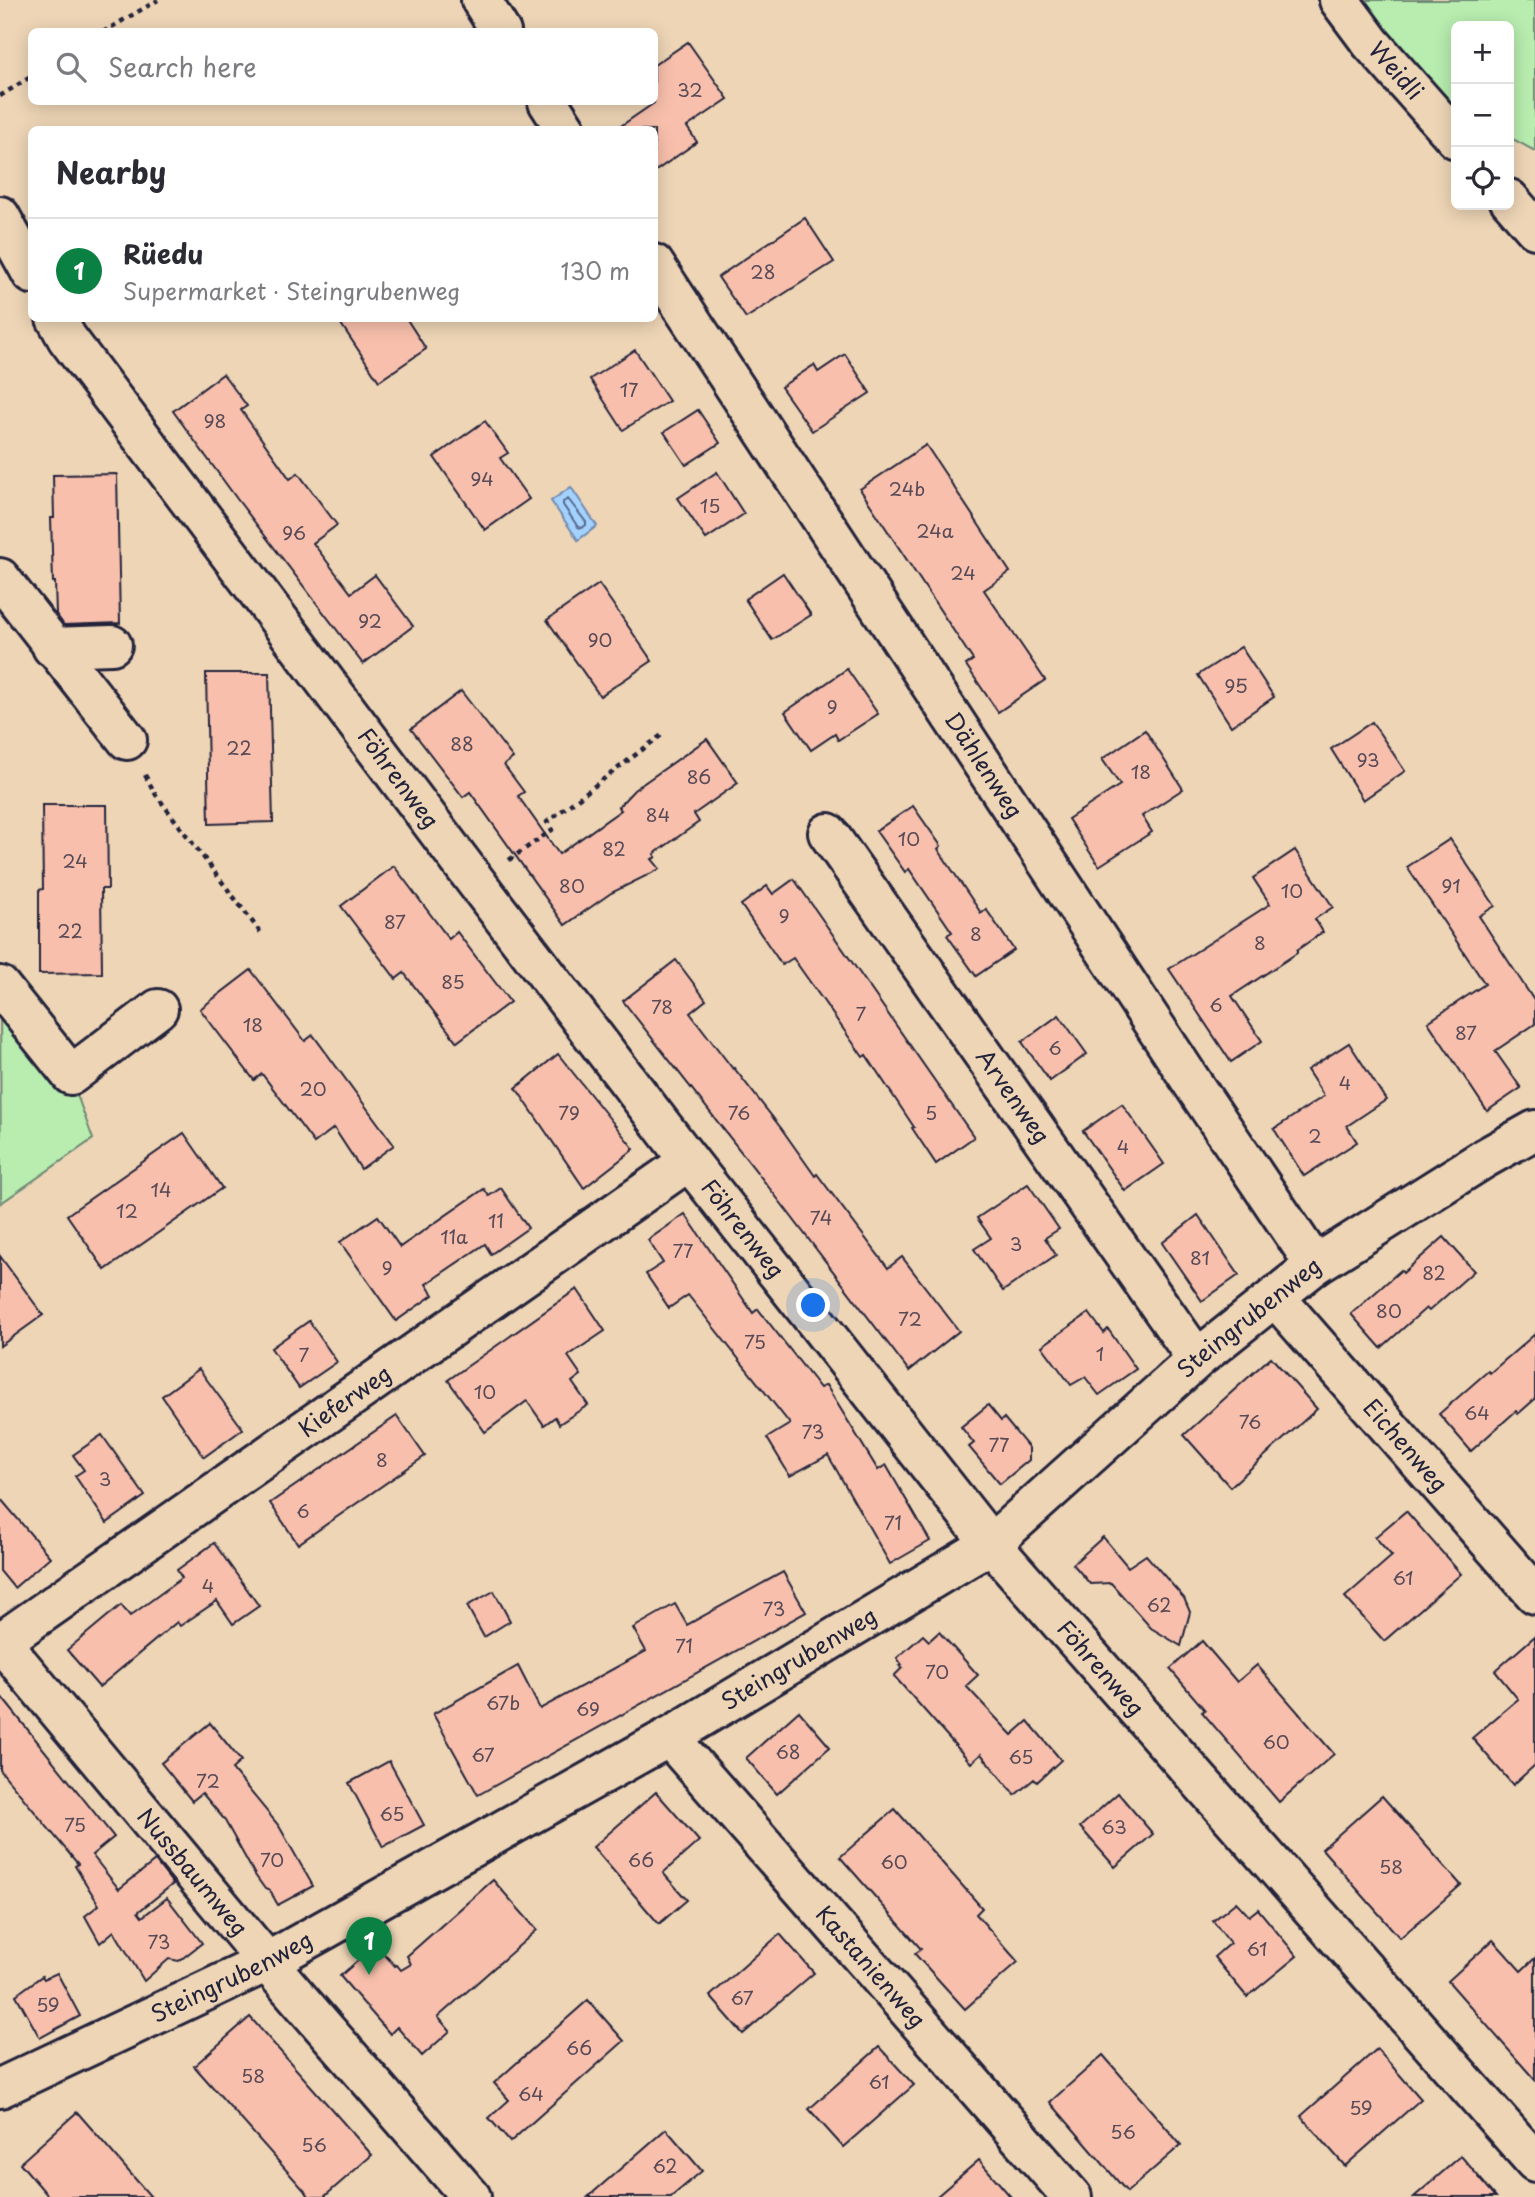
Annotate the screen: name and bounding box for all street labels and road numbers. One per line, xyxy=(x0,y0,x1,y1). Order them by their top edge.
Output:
street label: Weidli xyxy=(1361,33,1433,107)
street label: Dählenweg xyxy=(937,704,1033,825)
street label: Föhrenweg xyxy=(350,720,449,835)
street label: Arvenweg xyxy=(968,1041,1060,1151)
street label: Föhrenweg xyxy=(693,1171,794,1285)
street label: Steingrubenweg xyxy=(1168,1248,1328,1385)
street label: Kieferweg xyxy=(291,1355,398,1445)
street label: Eichenweg xyxy=(1356,1391,1457,1499)
street label: Steingrubenweg xyxy=(714,1597,883,1718)
street label: Föhrenweg xyxy=(1049,1612,1154,1723)
street label: Nussbaumweg xyxy=(130,1800,258,1943)
street label: Kastanienweg xyxy=(808,1897,935,2035)
street label: Steingrubenweg xyxy=(145,1921,318,2030)

